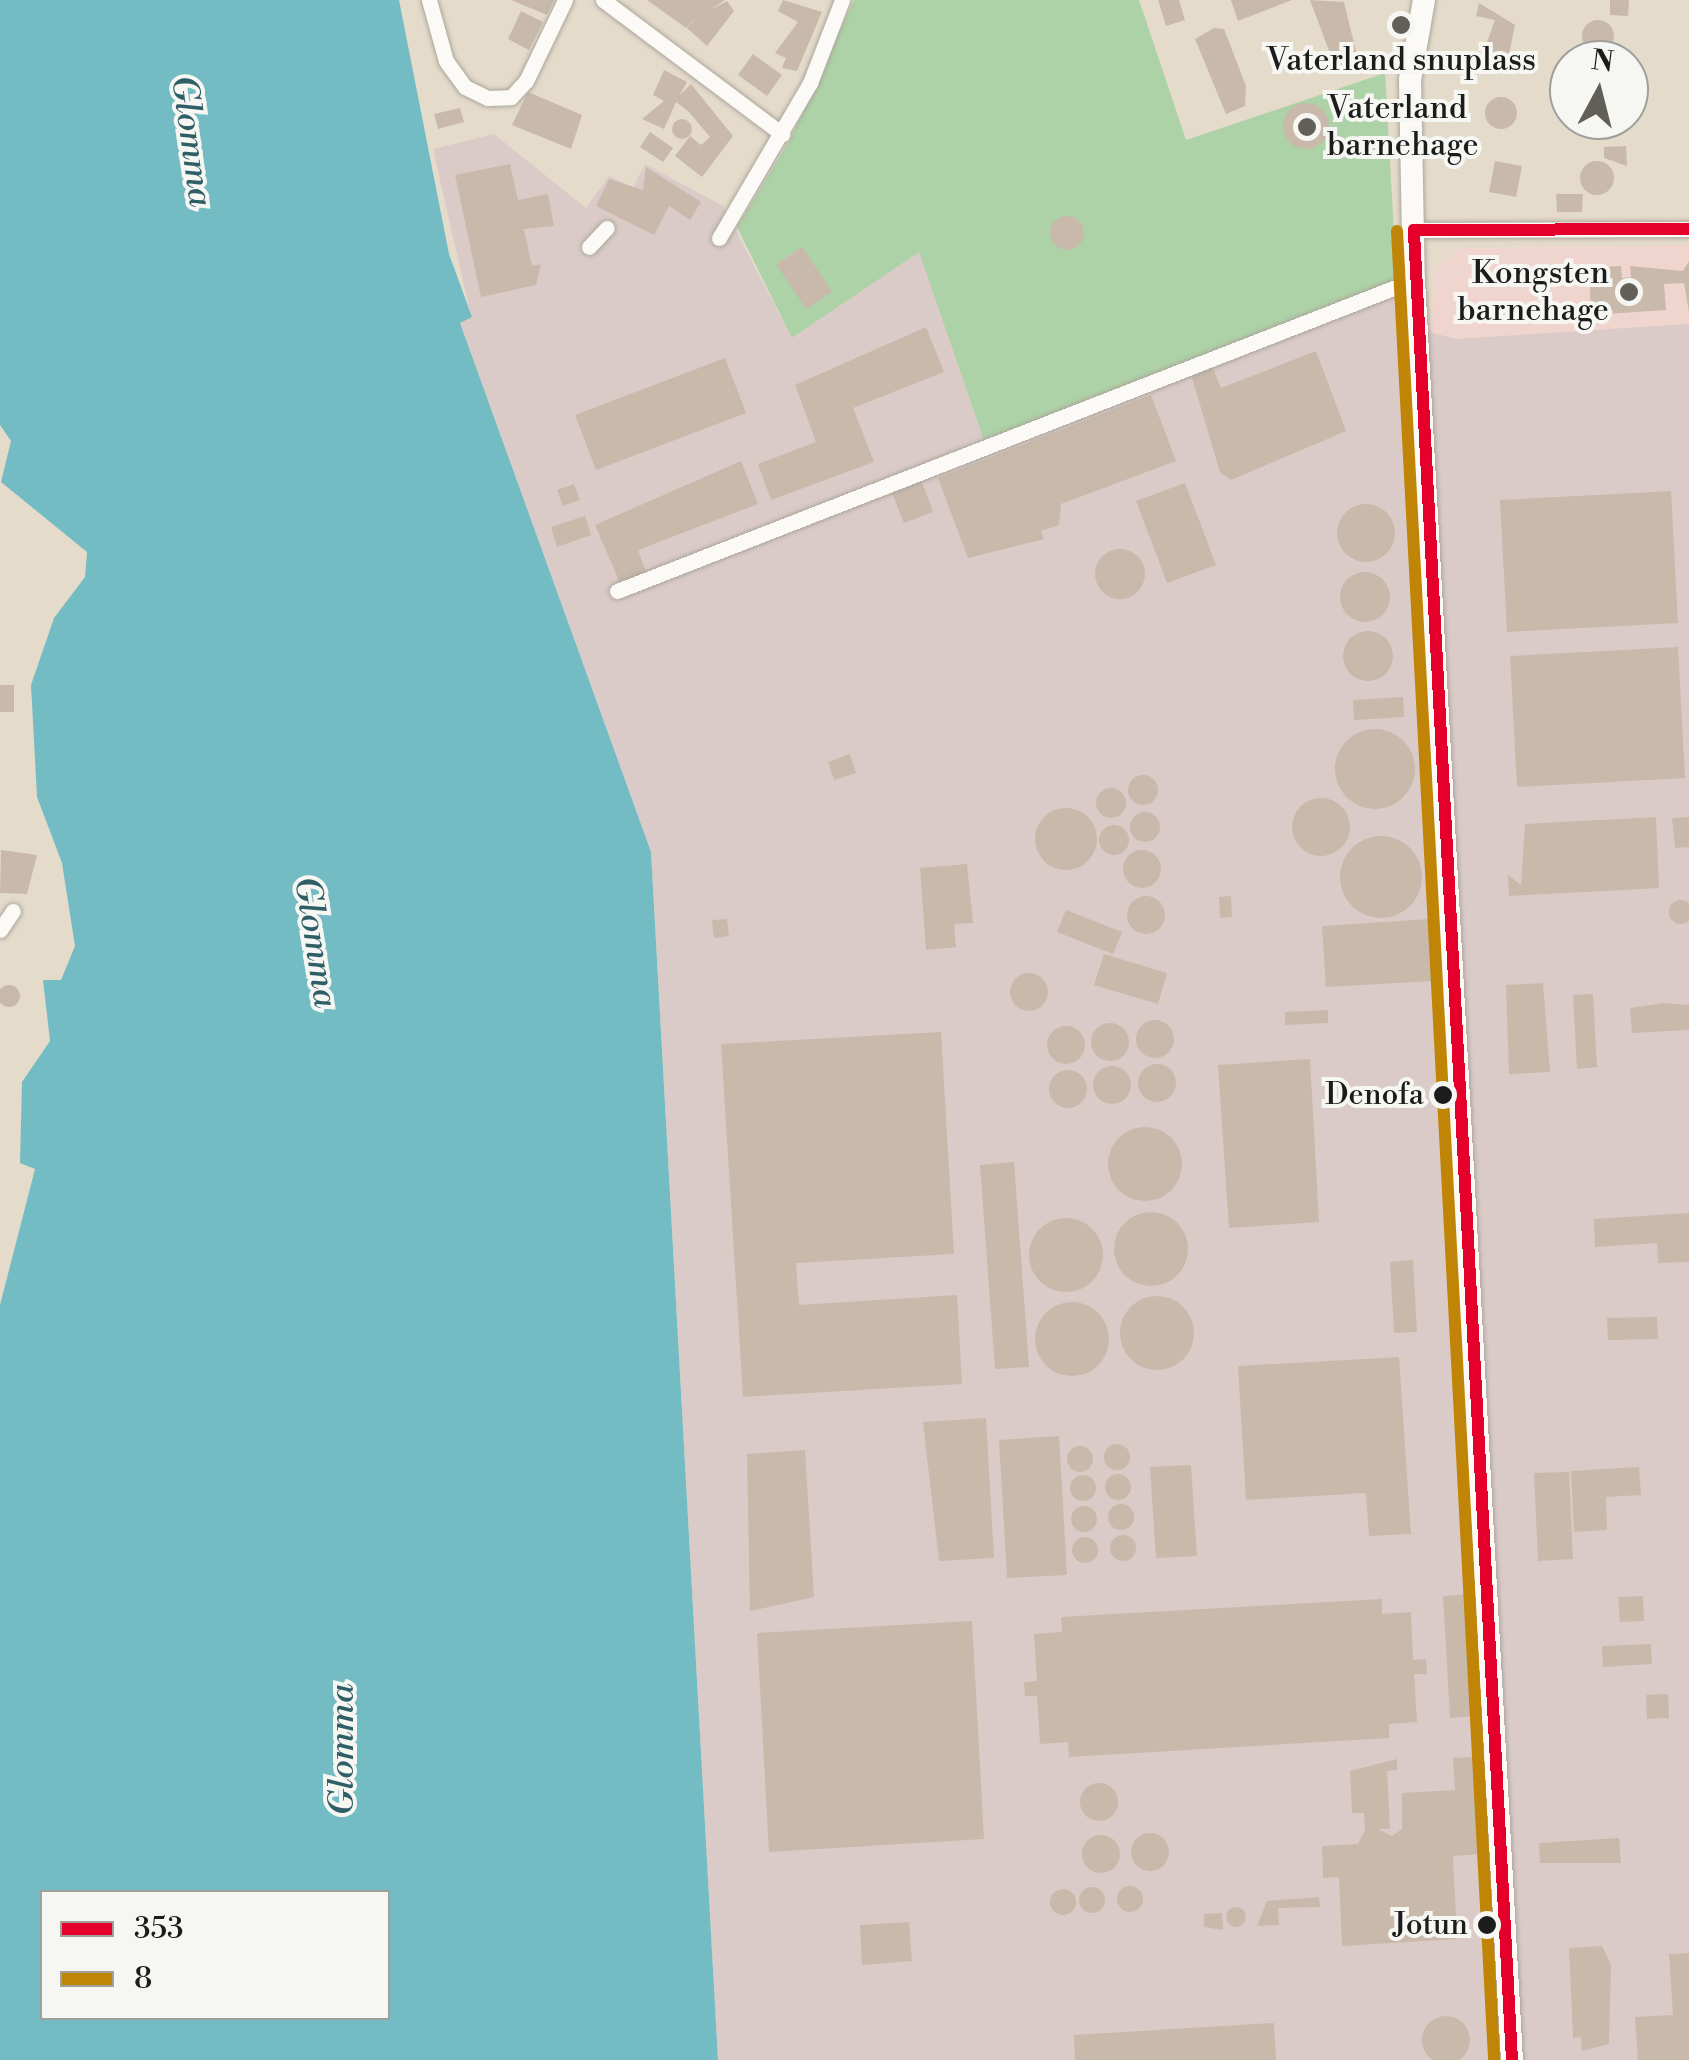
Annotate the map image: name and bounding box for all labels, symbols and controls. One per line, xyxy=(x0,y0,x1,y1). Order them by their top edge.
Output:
marker: Vaterland snuplass xyxy=(1390,14,1412,36)
north arrow xyxy=(1549,40,1649,140)
place label: Vaterland snuplass xyxy=(1266,41,1536,79)
text: N xyxy=(1589,43,1616,80)
water label: Glomma xyxy=(161,73,221,209)
place label: Vaterland barnehage xyxy=(1327,90,1479,165)
marker: Vaterland barnehage xyxy=(1296,116,1318,138)
place label: Kongsten barnehage xyxy=(1457,255,1609,330)
marker: Kongsten barnehage xyxy=(1618,281,1640,303)
water label: Glomma xyxy=(284,873,346,1011)
place label: Denofa xyxy=(1325,1077,1424,1113)
marker: Denofa xyxy=(1433,1085,1453,1105)
water label: Glomma xyxy=(322,1684,364,1816)
legend xyxy=(40,1890,390,2020)
place label: Jotun xyxy=(1393,1907,1468,1943)
text: 353 xyxy=(134,1910,184,1948)
marker: Jotun xyxy=(1477,1915,1497,1935)
text: 8 xyxy=(134,1960,152,1998)

